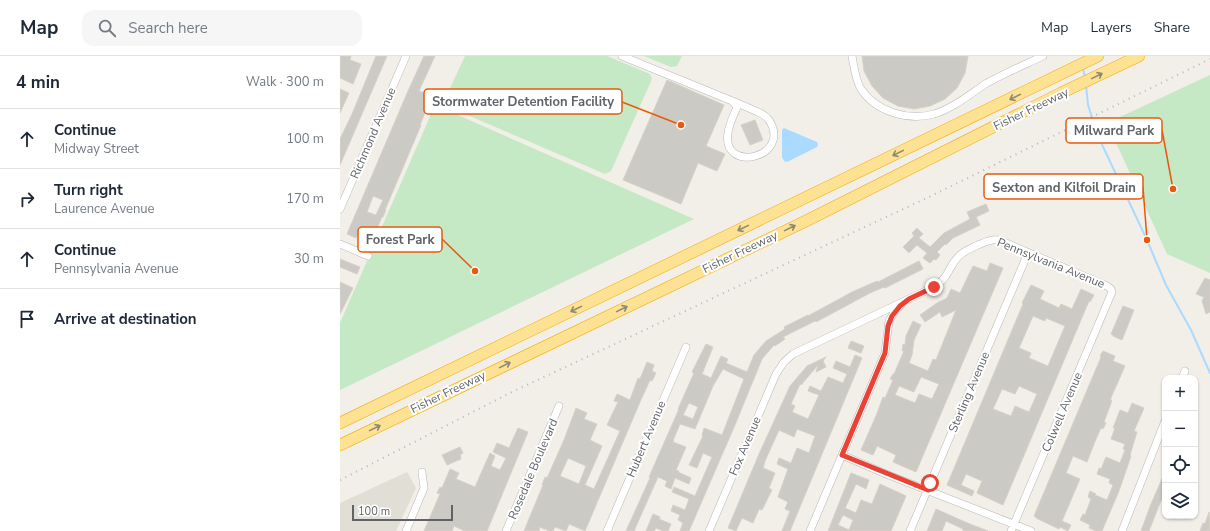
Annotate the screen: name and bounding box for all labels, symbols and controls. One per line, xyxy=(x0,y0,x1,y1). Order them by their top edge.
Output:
search box xyxy=(82,10,362,46)
text: Map xyxy=(20,15,58,41)
icon: search xyxy=(96,17,118,39)
text: Search here xyxy=(128,18,208,38)
text: Map xyxy=(1041,18,1068,37)
text: Layers xyxy=(1090,18,1132,37)
text: Share xyxy=(1154,18,1190,37)
text: 4 min xyxy=(16,71,60,94)
one-way arrow xyxy=(1090,72,1102,80)
text: Walk · 300 m xyxy=(246,73,324,91)
street label: Fisher Freeway xyxy=(991,84,1072,134)
street label: Richmond Avenue xyxy=(347,85,399,181)
callout: Stormwater Detention Facility xyxy=(424,89,622,114)
text: Stormwater Detention Facility xyxy=(432,93,614,111)
one-way arrow xyxy=(1010,93,1022,101)
callout: Milward Park xyxy=(1066,118,1162,143)
text: Continue xyxy=(54,120,116,140)
text: Milward Park xyxy=(1074,122,1155,140)
icon: ahead xyxy=(16,128,38,150)
text: 100 m xyxy=(286,130,324,148)
text: Midway Street xyxy=(54,140,139,158)
one-way arrow xyxy=(893,150,905,157)
callout: Sexton and Kilfoil Drain xyxy=(984,174,1143,199)
text: Sexton and Kilfoil Drain xyxy=(992,179,1136,197)
text: Turn right xyxy=(54,180,123,200)
icon: right xyxy=(16,188,38,210)
text: 170 m xyxy=(286,190,324,208)
text: Laurence Avenue xyxy=(54,200,155,218)
one-way arrow xyxy=(783,224,795,231)
one-way arrow xyxy=(738,225,750,232)
callout: Forest Park xyxy=(358,227,442,252)
street label: Fisher Freeway xyxy=(700,227,781,277)
text: Forest Park xyxy=(366,231,435,249)
street label: Pennsylvania Avenue xyxy=(995,234,1107,292)
text: Continue xyxy=(54,240,116,260)
icon: ahead xyxy=(16,248,38,270)
text: 30 m xyxy=(294,250,324,268)
text: Pennsylvania Avenue xyxy=(54,260,178,278)
route end xyxy=(925,278,943,296)
one-way arrow xyxy=(616,305,628,312)
one-way arrow xyxy=(570,306,582,313)
icon: arrive xyxy=(16,308,38,330)
text: Arrive at destination xyxy=(54,309,197,329)
street label: Sterling Avenue xyxy=(945,349,993,435)
one-way arrow xyxy=(498,361,510,368)
street label: Fisher Freeway xyxy=(408,367,489,417)
street label: Colwell Avenue xyxy=(1038,370,1086,454)
map controls xyxy=(1162,375,1198,519)
button: + xyxy=(1162,375,1198,411)
street label: Hubert Avenue xyxy=(623,398,669,480)
button: − xyxy=(1162,411,1198,447)
street label: Fox Avenue xyxy=(725,414,765,478)
street label: Rosedale Boulevard xyxy=(505,416,561,522)
one-way arrow xyxy=(369,424,381,431)
button: locate xyxy=(1162,447,1198,483)
route start xyxy=(921,474,939,492)
button: layers xyxy=(1162,483,1198,519)
scale bar xyxy=(352,503,453,522)
text: 100 m xyxy=(358,504,390,519)

